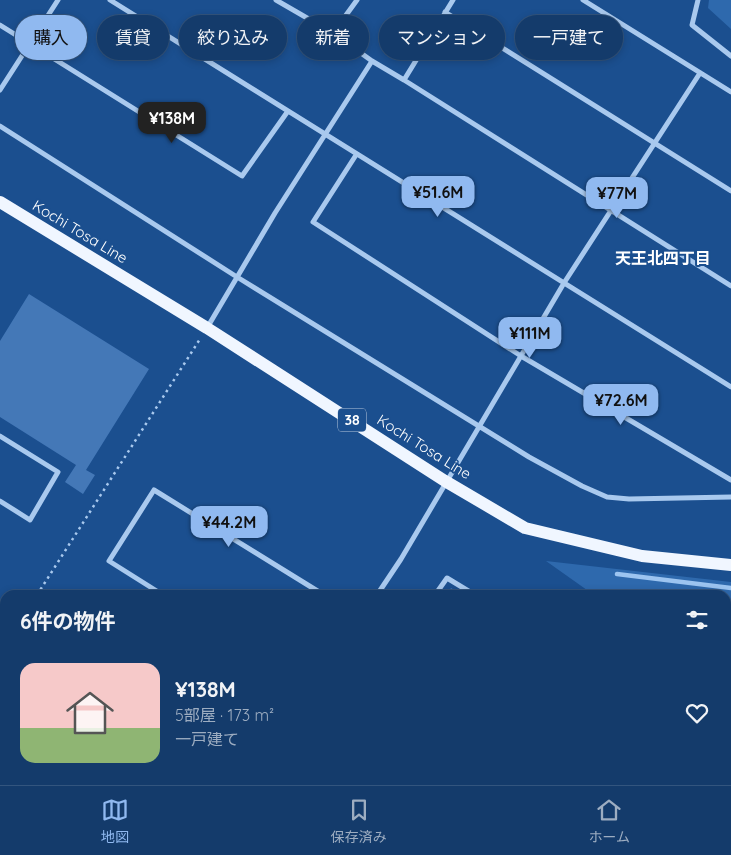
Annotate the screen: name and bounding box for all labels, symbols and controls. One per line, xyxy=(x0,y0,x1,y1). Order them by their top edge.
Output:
chip: 購入 xyxy=(15,15,87,60)
chip: 賃貸 xyxy=(97,15,169,60)
chip: 絞り込み xyxy=(179,15,287,60)
chip: 新着 xyxy=(297,15,369,60)
chip: マンション xyxy=(379,15,505,60)
chip: 一戸建て xyxy=(515,15,623,60)
pin: ¥138M xyxy=(137,102,207,144)
text: ¥138M xyxy=(149,108,195,128)
pin: ¥51.6M xyxy=(397,176,479,218)
pin: ¥77M xyxy=(587,176,647,219)
text: ¥51.6M xyxy=(413,182,463,202)
text: ¥77M xyxy=(597,183,637,203)
street label: Kochi Tosa Line xyxy=(29,196,131,267)
district label: 天王北四丁目 xyxy=(615,248,711,268)
pin: ¥111M xyxy=(495,316,565,359)
text: ¥111M xyxy=(509,323,551,343)
pin: ¥72.6M xyxy=(580,384,662,426)
text: ¥72.6M xyxy=(594,390,648,410)
road number: 38 xyxy=(338,408,366,432)
street label: Kochi Tosa Line xyxy=(374,410,475,483)
pin: ¥44.2M xyxy=(188,506,270,548)
text: ¥44.2M xyxy=(202,512,256,532)
icon: filters xyxy=(683,606,711,634)
text: 6件の物件 xyxy=(20,608,116,634)
text: ¥138M xyxy=(175,676,236,702)
icon: home xyxy=(60,683,120,743)
icon: heart xyxy=(683,699,711,727)
text: 5部屋 · 173 m² xyxy=(175,705,274,725)
text: 一戸建て xyxy=(175,729,239,749)
tab: 地図 xyxy=(101,796,129,846)
tab: 保存済み xyxy=(331,796,387,846)
tab: ホーム xyxy=(588,796,630,846)

